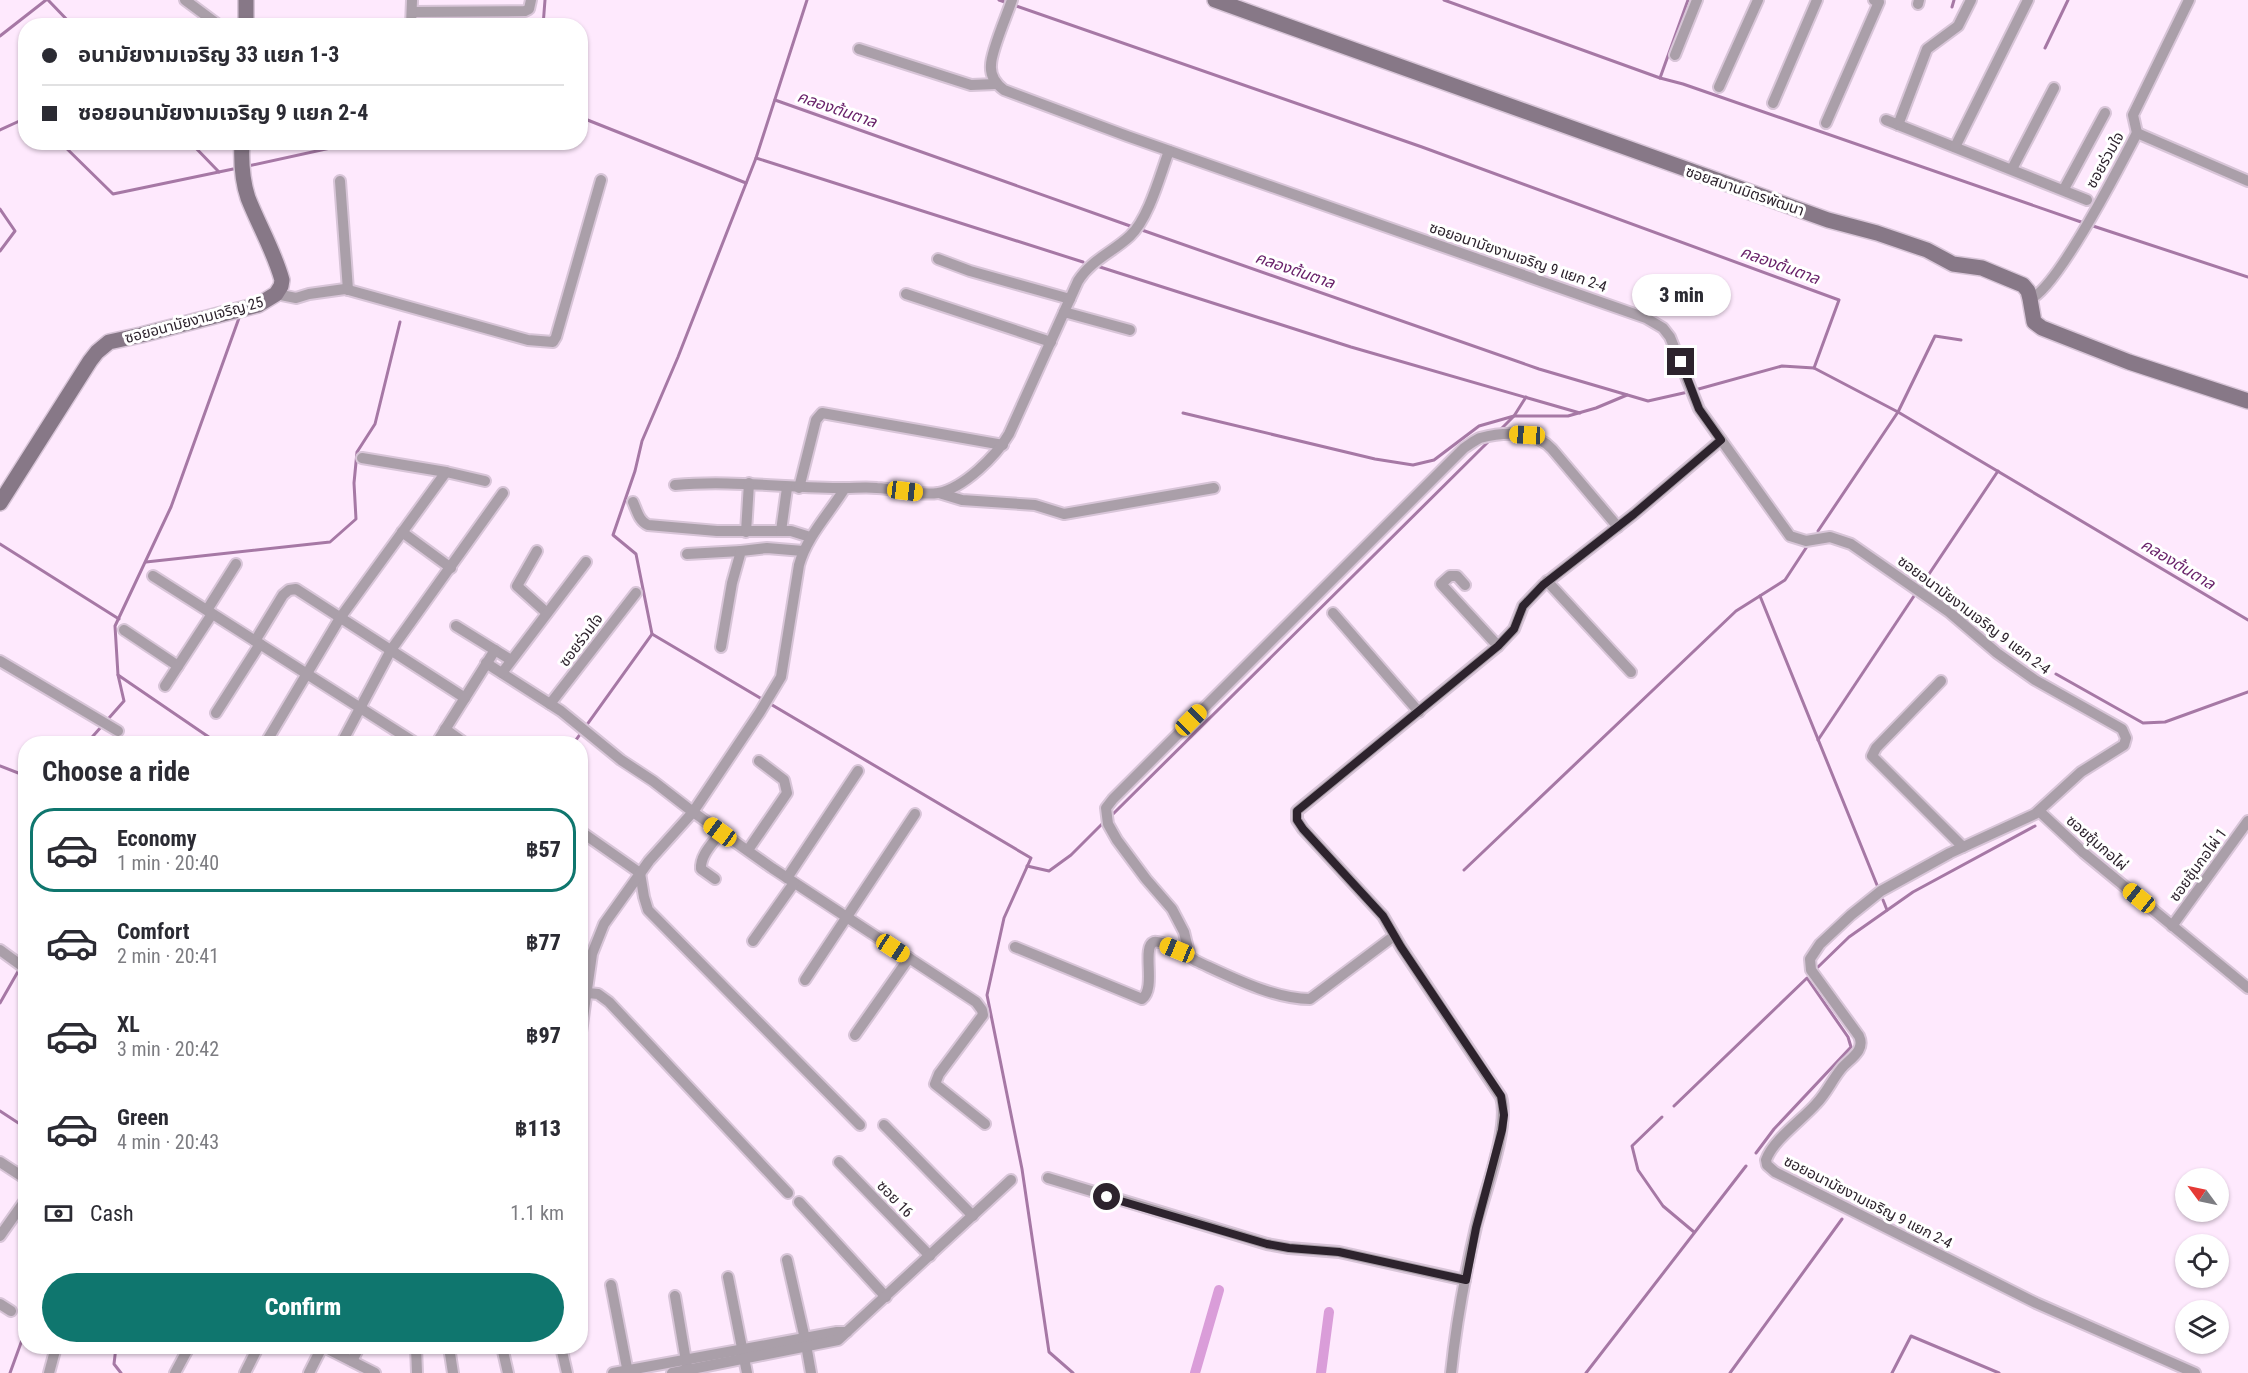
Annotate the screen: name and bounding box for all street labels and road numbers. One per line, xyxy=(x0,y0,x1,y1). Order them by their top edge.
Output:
street label: ซอยร่วมใจ xyxy=(2082,129,2128,191)
street label: ซอยสมานมิตรพัฒนา xyxy=(1683,162,1807,220)
street label: ซอยอนามัยงามเจริญ 9 แยก 2-4 xyxy=(1427,218,1609,296)
street label: ซอยอนามัยงามเจริญ 25 xyxy=(123,293,265,347)
street label: ซอยอนามัยงามเจริญ 9 แยก 2-4 xyxy=(1894,552,2054,678)
street label: ซอยร่วมใจ xyxy=(555,610,607,670)
street label: ซอยซุ้มกอไผ่ xyxy=(2063,812,2131,874)
street label: ซอยซุ้มกอไผ่ 1 xyxy=(2165,825,2231,905)
street label: ซอยอนามัยงามเจริญ 9 แยก 2-4 xyxy=(1781,1152,1955,1252)
street label: ซอย 16 xyxy=(873,1177,917,1221)

